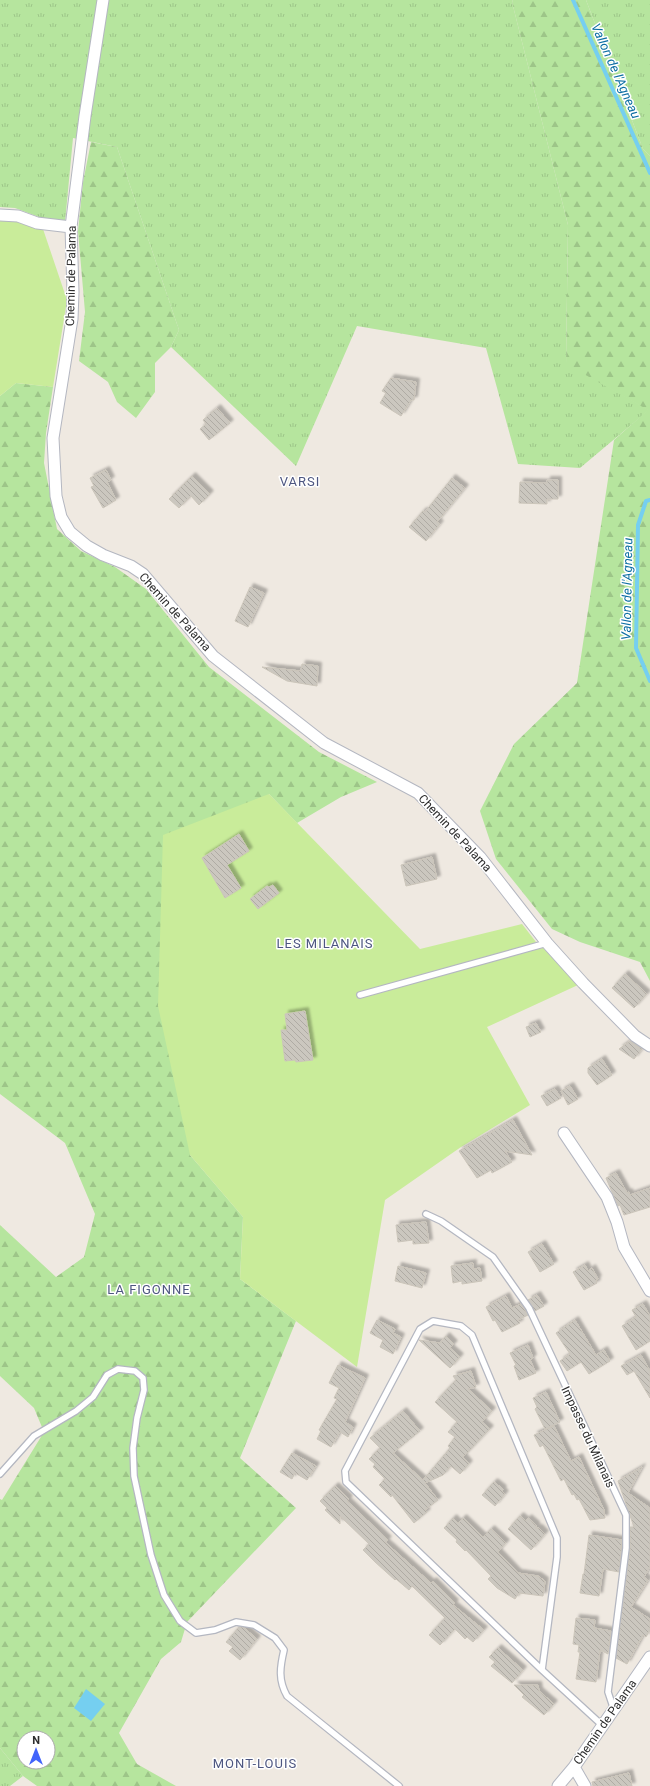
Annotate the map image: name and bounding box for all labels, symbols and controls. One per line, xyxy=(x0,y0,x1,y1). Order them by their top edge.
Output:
water label: Vallon de l'Agneau xyxy=(588,21,644,121)
street label: Chemin de Palama xyxy=(63,226,79,326)
district label: VARSI xyxy=(280,474,320,489)
water label: Vallon de l'Agneau xyxy=(619,538,635,640)
street label: Chemin de Palama xyxy=(136,570,214,654)
street label: Chemin de Palama xyxy=(416,791,494,875)
district label: LES MILANAIS xyxy=(277,936,373,951)
district label: LA FIGONNE xyxy=(107,1282,191,1297)
street label: Impasse du Milanais xyxy=(558,1384,618,1490)
street label: Chemin de Palama xyxy=(570,1677,640,1767)
north arrow xyxy=(16,1730,56,1770)
text: N xyxy=(32,1734,40,1747)
district label: MONT-LOUIS xyxy=(213,1756,297,1771)

